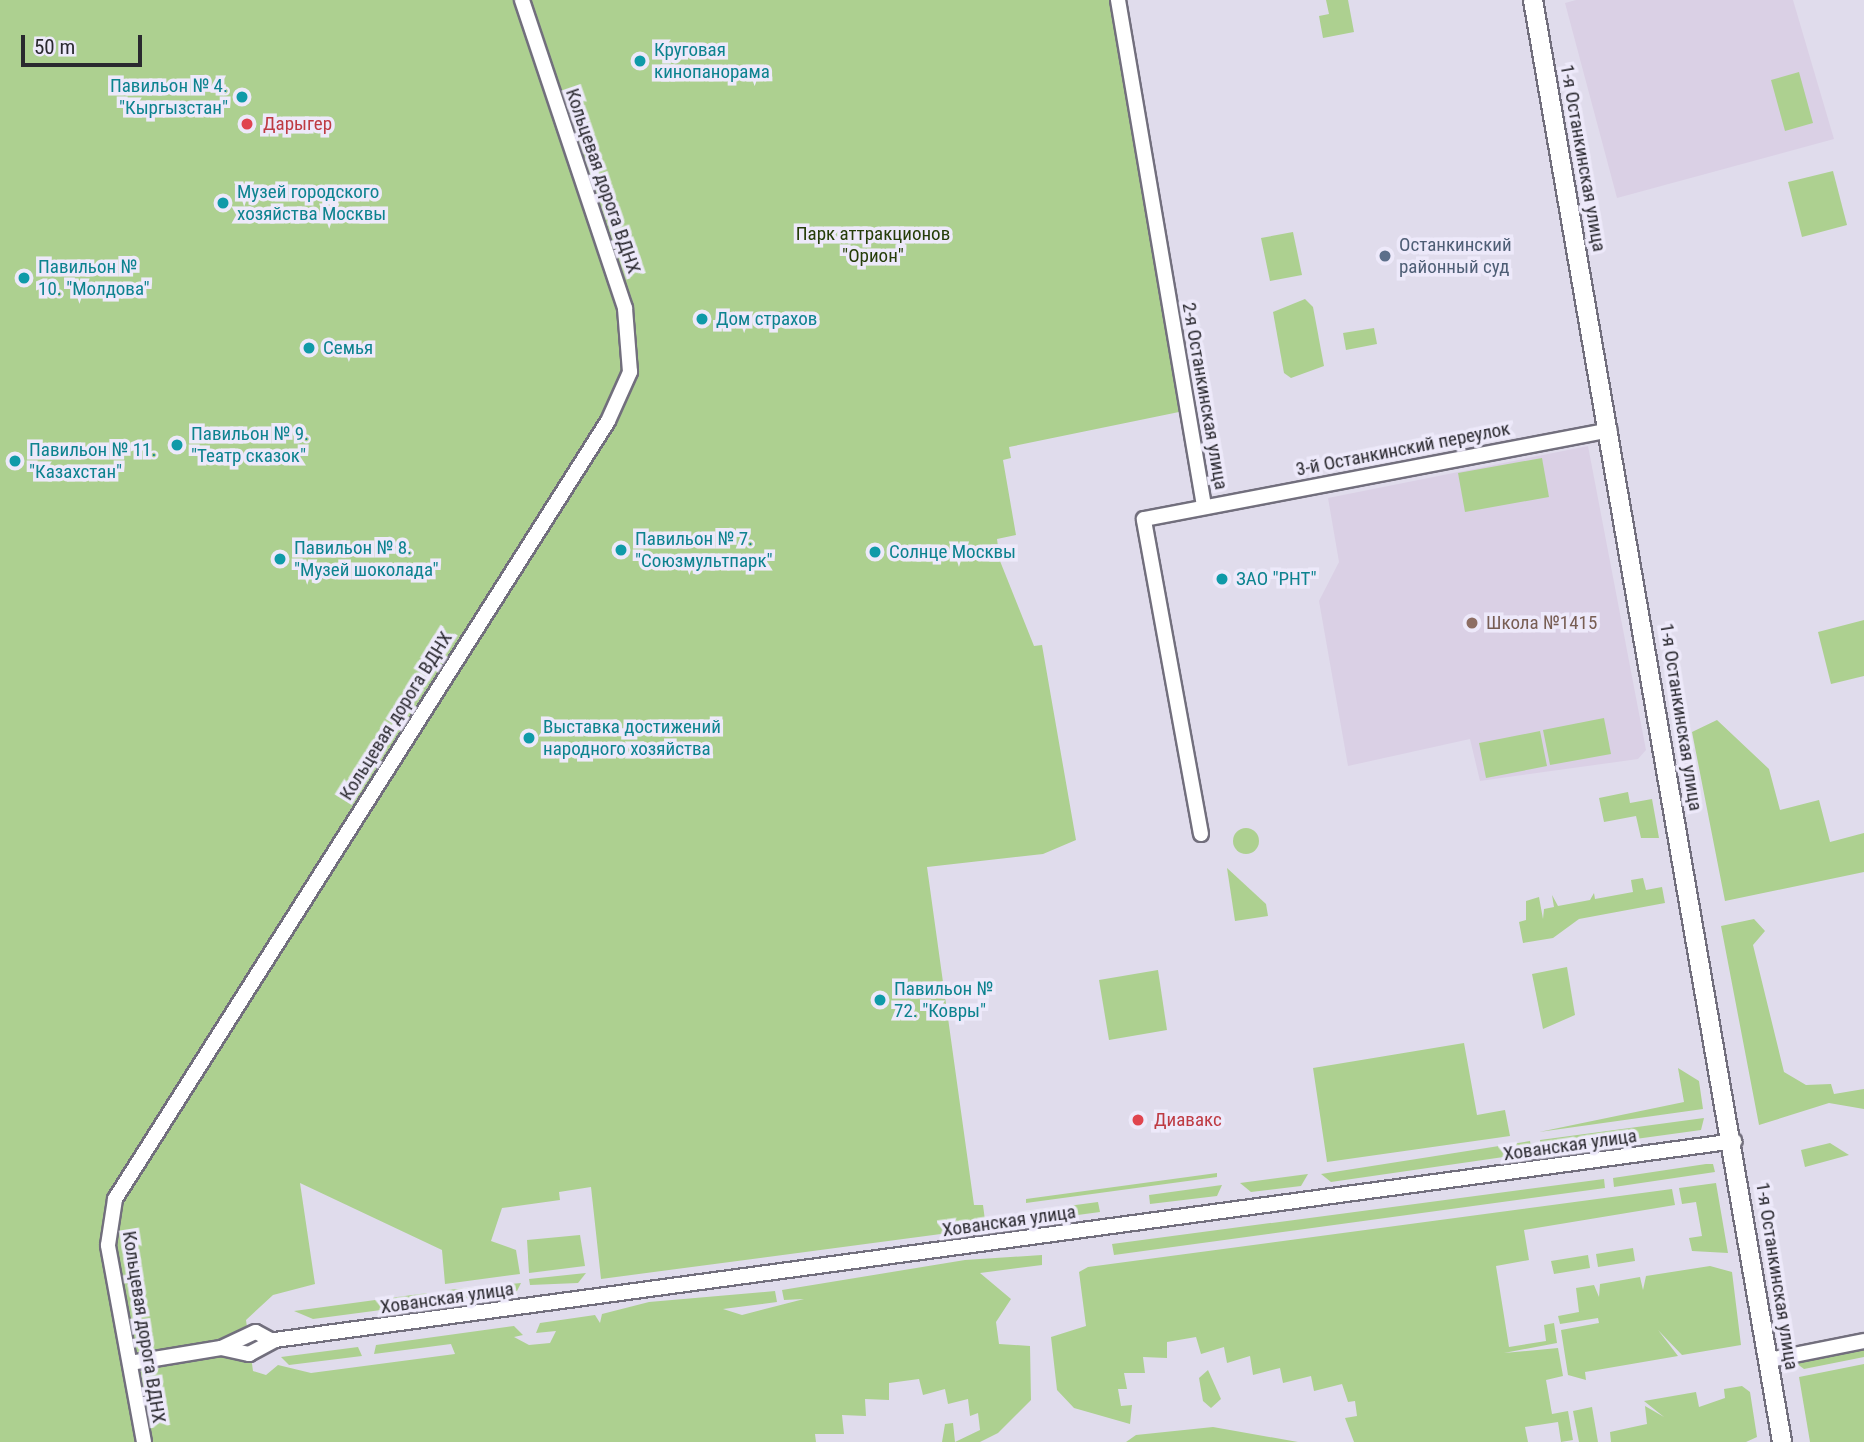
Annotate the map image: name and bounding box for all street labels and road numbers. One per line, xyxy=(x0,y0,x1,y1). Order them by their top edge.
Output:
street label: 1-я Останкинская улица xyxy=(1555,63,1611,253)
street label: Кольцевая дорога ВДНХ xyxy=(561,86,645,276)
street label: 2-я Останкинская улица xyxy=(1177,301,1233,491)
street label: 3-й Останкинский переулок xyxy=(1294,417,1512,481)
street label: 1-я Останкинская улица xyxy=(1655,622,1707,812)
street label: Кольцевая дорога ВДНХ xyxy=(335,628,457,804)
street label: Хованская улица xyxy=(1502,1124,1638,1166)
street label: 1-я Останкинская улица xyxy=(1751,1181,1803,1371)
street label: Хованская улица xyxy=(941,1200,1077,1242)
street label: Кольцевая дорога ВДНХ xyxy=(118,1229,170,1425)
street label: Хованская улица xyxy=(379,1277,515,1319)

